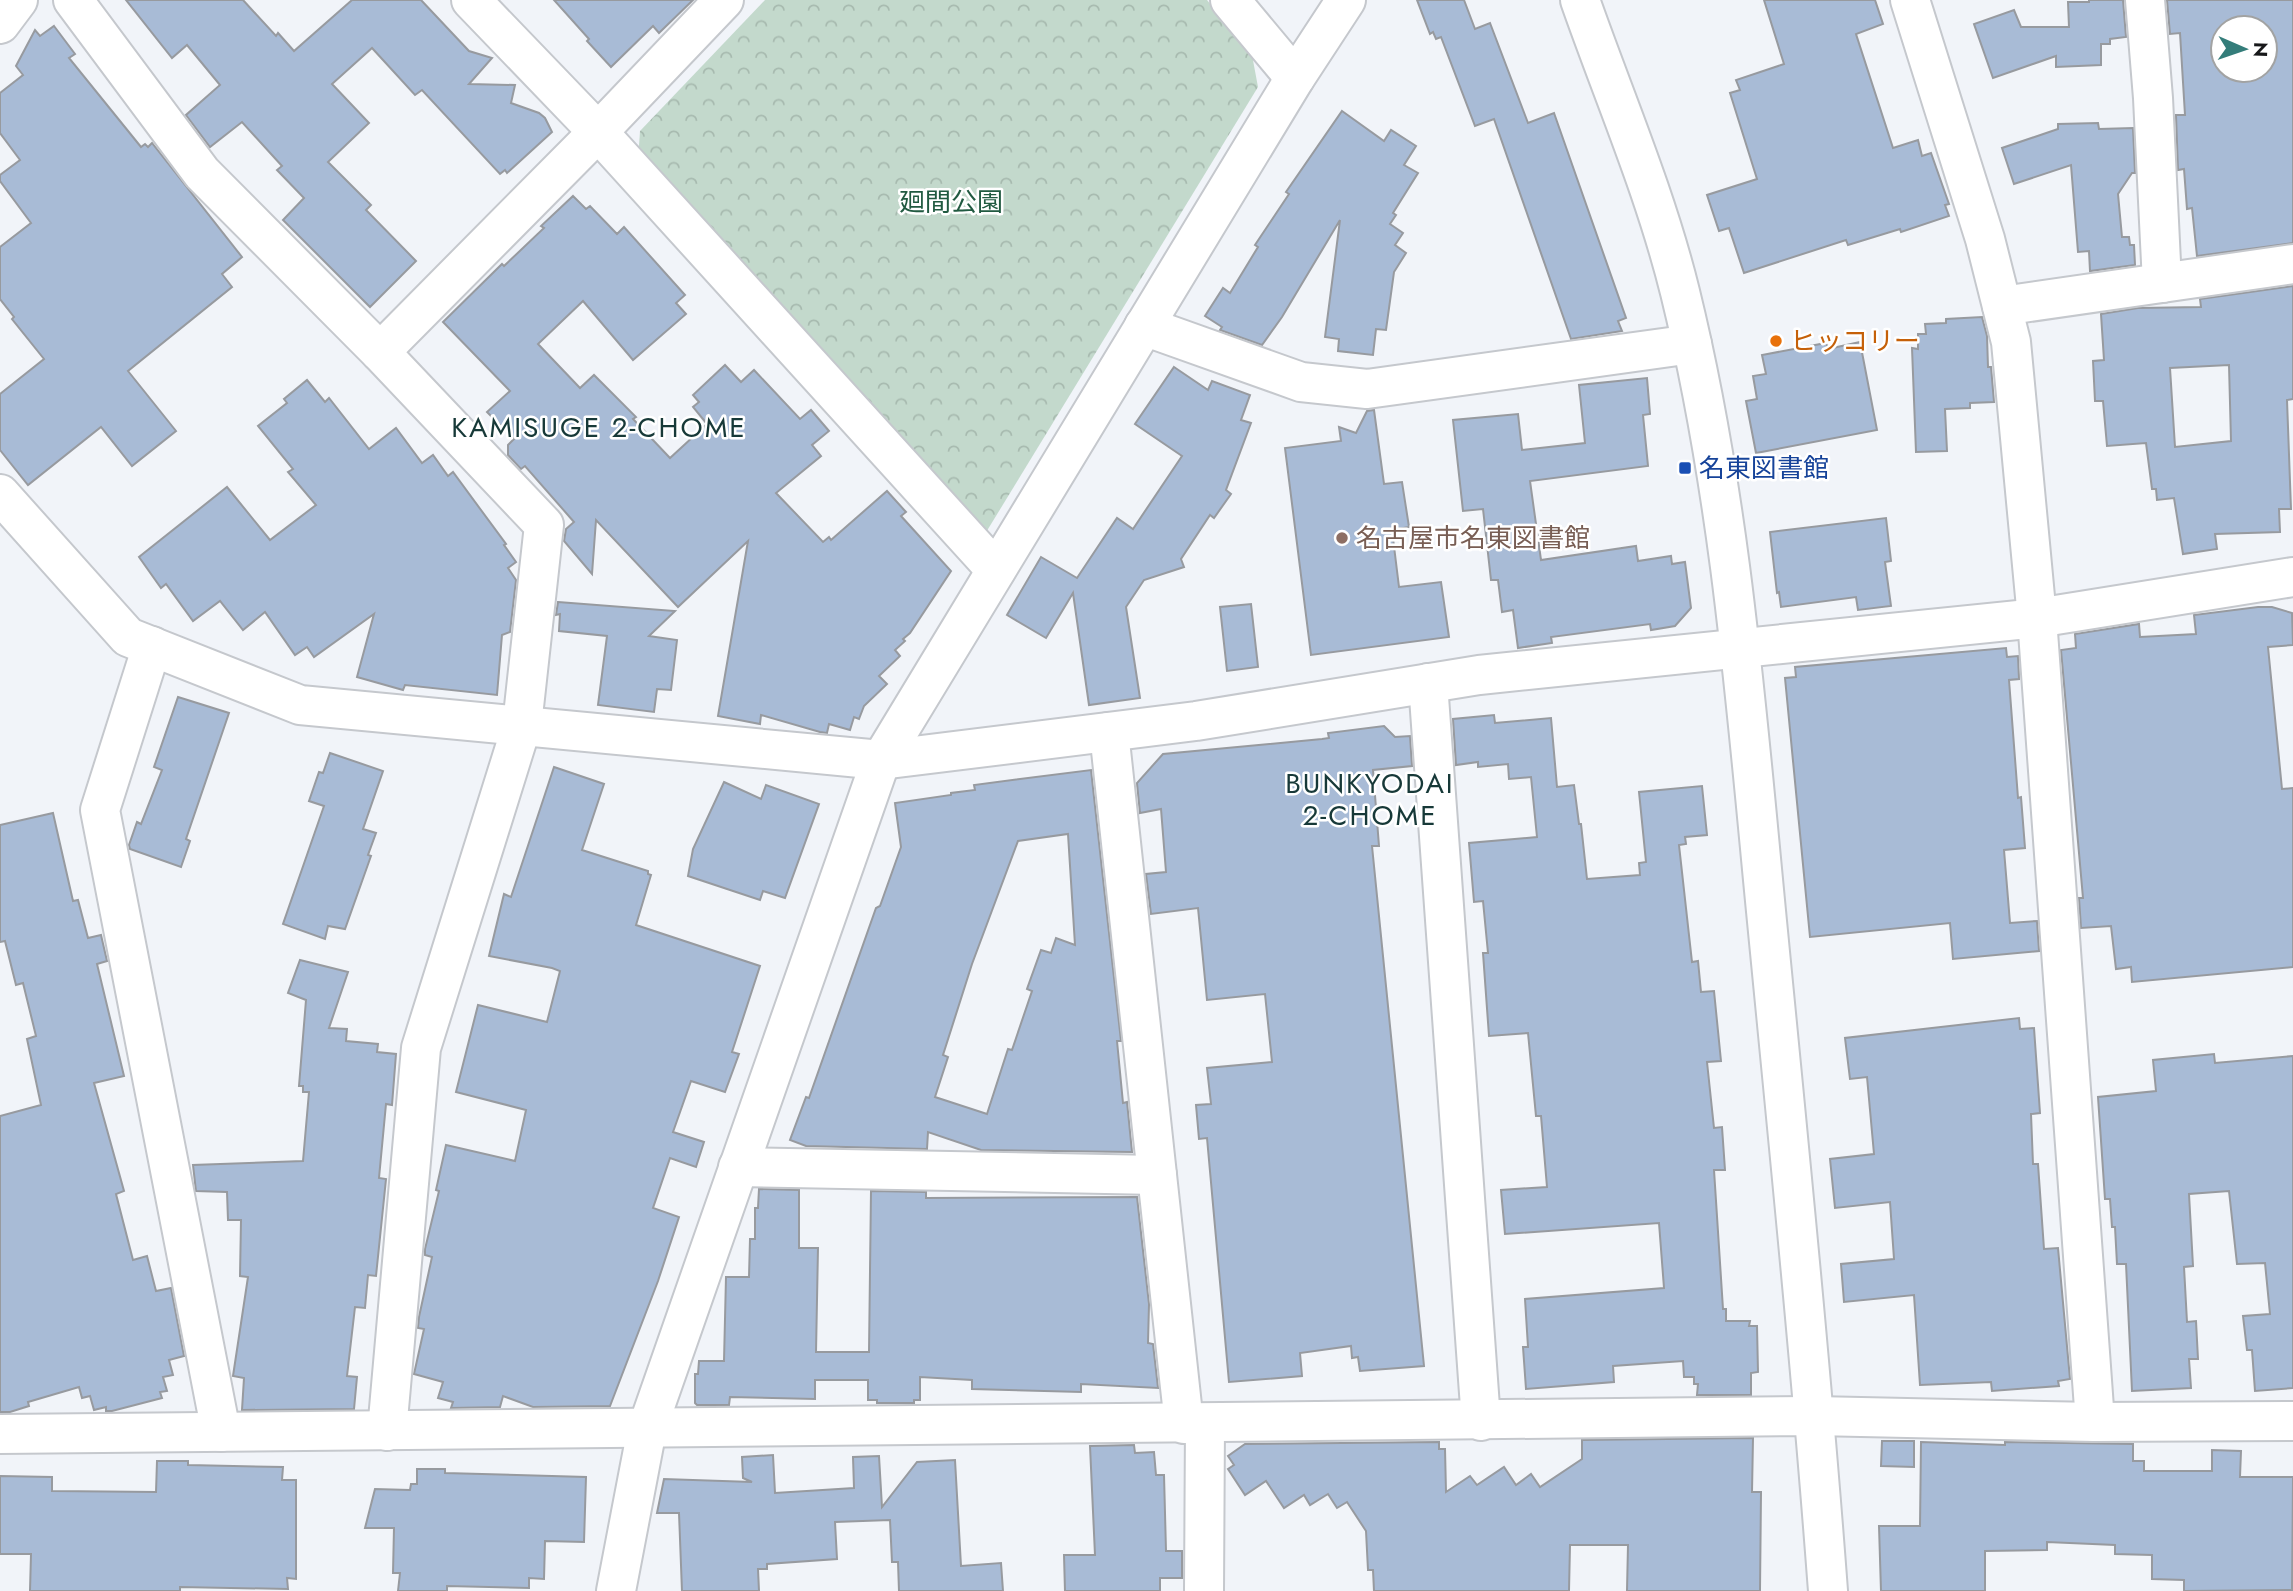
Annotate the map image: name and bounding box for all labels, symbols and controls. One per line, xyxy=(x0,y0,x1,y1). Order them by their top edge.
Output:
north arrow xyxy=(2209,14,2279,84)
text: N xyxy=(2247,42,2274,58)
park label: 廻間公園 xyxy=(899,183,1003,221)
place label: ヒッコリー xyxy=(1790,322,1920,360)
marker: ヒッコリー xyxy=(1768,333,1784,349)
district label: KAMISUGE 2-CHOME xyxy=(451,407,747,448)
place label: 名東図書館 xyxy=(1699,449,1829,487)
marker: 名東図書館 xyxy=(1677,460,1693,476)
place label: 名古屋市名東図書館 xyxy=(1356,519,1590,557)
marker: 名古屋市名東図書館 xyxy=(1334,530,1350,546)
district label: BUNKYODAI 2-CHOME xyxy=(1285,763,1455,836)

